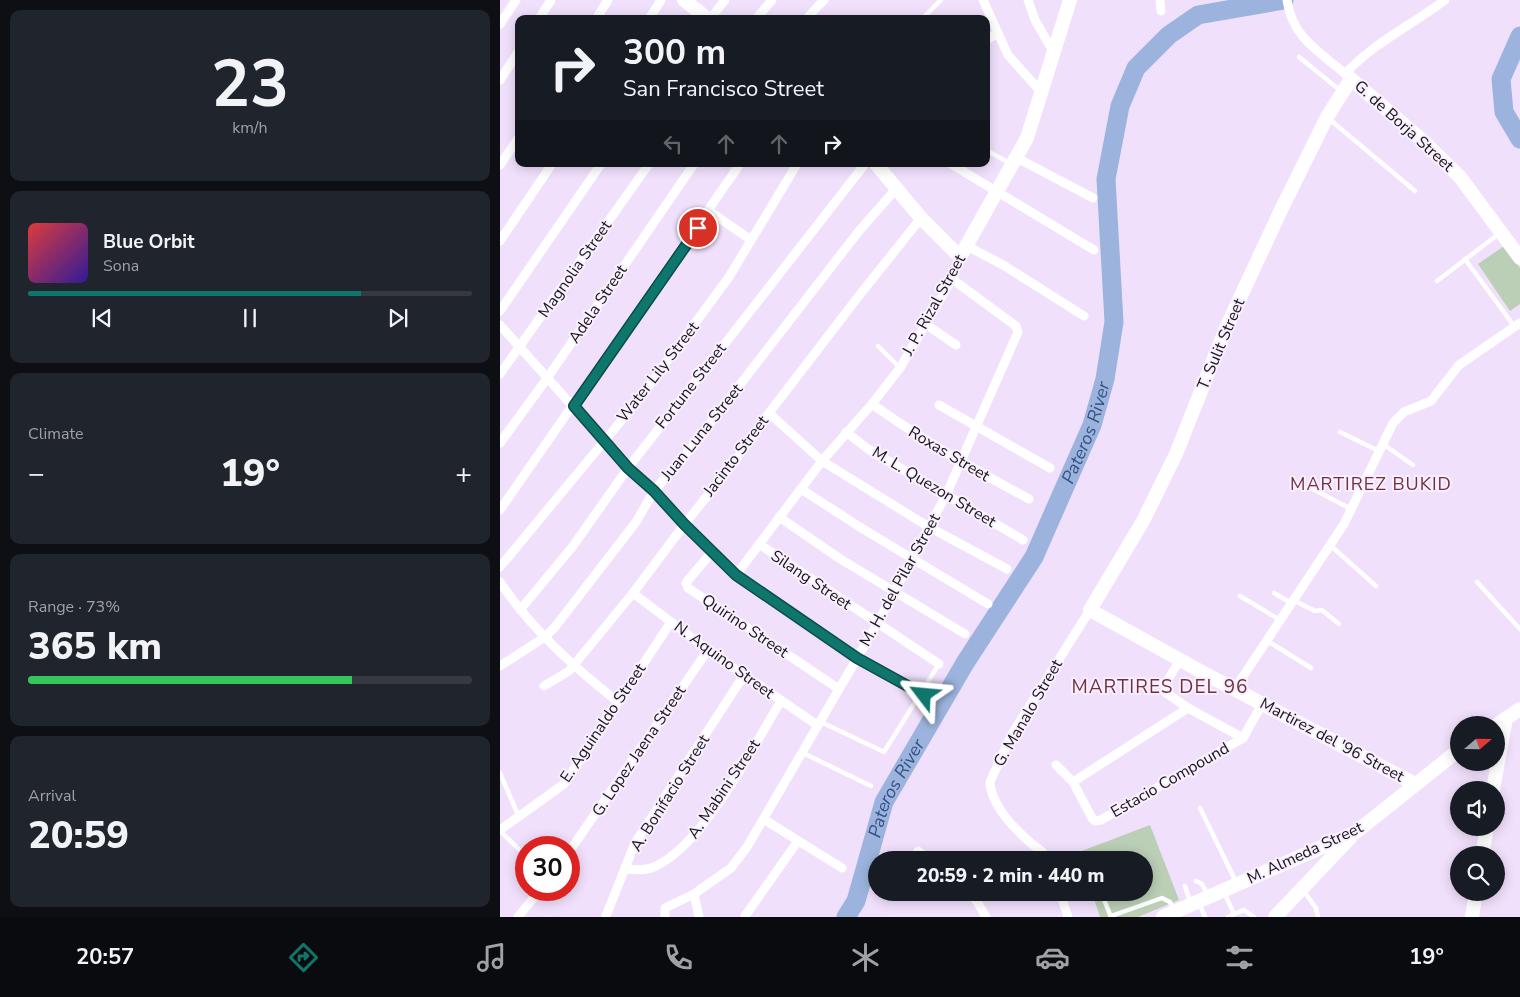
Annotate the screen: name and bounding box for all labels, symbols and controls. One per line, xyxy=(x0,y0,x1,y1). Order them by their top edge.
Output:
text: 300 m xyxy=(623,29,726,76)
icon: right xyxy=(540,35,605,100)
text: 23 xyxy=(211,40,289,129)
text: San Francisco Street xyxy=(623,74,824,104)
street label: G. de Borja Street xyxy=(1350,75,1459,177)
text: km/h xyxy=(232,117,268,139)
icon: left xyxy=(659,130,687,158)
icon: ahead xyxy=(712,130,740,158)
icon: ahead xyxy=(765,130,793,158)
icon: right xyxy=(818,130,846,158)
pin xyxy=(677,207,719,249)
icon: arrive xyxy=(684,214,712,242)
street label: Magnolia Street xyxy=(533,216,617,322)
text: Blue Orbit xyxy=(103,229,194,255)
street label: J. P. Rizal Street xyxy=(897,250,971,360)
text: Sona xyxy=(103,255,139,277)
street label: Adela Street xyxy=(564,260,633,348)
street label: T. Sulit Street xyxy=(1192,295,1250,393)
icon: previous xyxy=(88,304,116,332)
icon: pause xyxy=(236,304,264,332)
icon: next xyxy=(384,304,412,332)
street label: Water Lily Street xyxy=(612,317,704,427)
street label: Fortune Street xyxy=(650,338,732,434)
water label: Pateros River xyxy=(1056,378,1116,487)
street label: Juan Luna Street xyxy=(655,379,748,486)
street label: Jacinto Street xyxy=(698,411,774,502)
street label: Roxas Street xyxy=(904,421,994,487)
text: Climate xyxy=(28,423,83,445)
street label: M. L. Quezon Street xyxy=(868,441,1000,533)
text: 19° xyxy=(220,448,280,499)
text: − xyxy=(28,455,45,493)
text: + xyxy=(455,455,472,493)
district label: MARTIREZ BUKID xyxy=(1290,472,1452,496)
street label: M. H. del Pilar Street xyxy=(854,509,946,650)
street label: Silang Street xyxy=(766,545,856,615)
street label: Quirino Street xyxy=(697,589,793,663)
text: Range · 73% xyxy=(28,596,120,618)
street label: N. Aquino Street xyxy=(669,616,779,704)
text: 365 km xyxy=(28,621,162,672)
street label: G. Manalo Street xyxy=(988,655,1068,771)
street label: E. Aguinaldo Street xyxy=(555,659,651,787)
position arrow xyxy=(897,668,949,720)
district label: MARTIRES DEL 96 xyxy=(1071,674,1249,700)
street label: G. Lopez Jaena Street xyxy=(587,681,691,821)
street label: Martirez del '96 Street xyxy=(1256,693,1408,788)
north arrow xyxy=(1450,716,1505,771)
map controls xyxy=(1450,716,1505,901)
street label: A. Bonifacio Street xyxy=(625,730,715,856)
water label: Pateros River xyxy=(863,734,930,840)
street label: A. Mabini Street xyxy=(683,735,766,843)
street label: Estacio Compound xyxy=(1107,737,1233,823)
button: sound xyxy=(1450,781,1505,836)
text: Arrival xyxy=(28,785,76,807)
text: 20:59 xyxy=(28,810,129,861)
street label: M. Almeda Street xyxy=(1243,816,1367,890)
speed limit sign: 30 xyxy=(515,836,580,901)
button: search xyxy=(1450,846,1505,901)
text: 20:59 · 2 min · 440 m xyxy=(917,863,1104,889)
icon: directions xyxy=(286,940,321,975)
icon: music xyxy=(474,940,509,975)
icon: phone xyxy=(661,940,696,975)
icon: climate xyxy=(848,940,883,975)
icon: car xyxy=(1035,940,1070,975)
icon: filters xyxy=(1222,940,1257,975)
text: 20:57 xyxy=(76,942,134,972)
text: 19° xyxy=(1409,942,1444,972)

